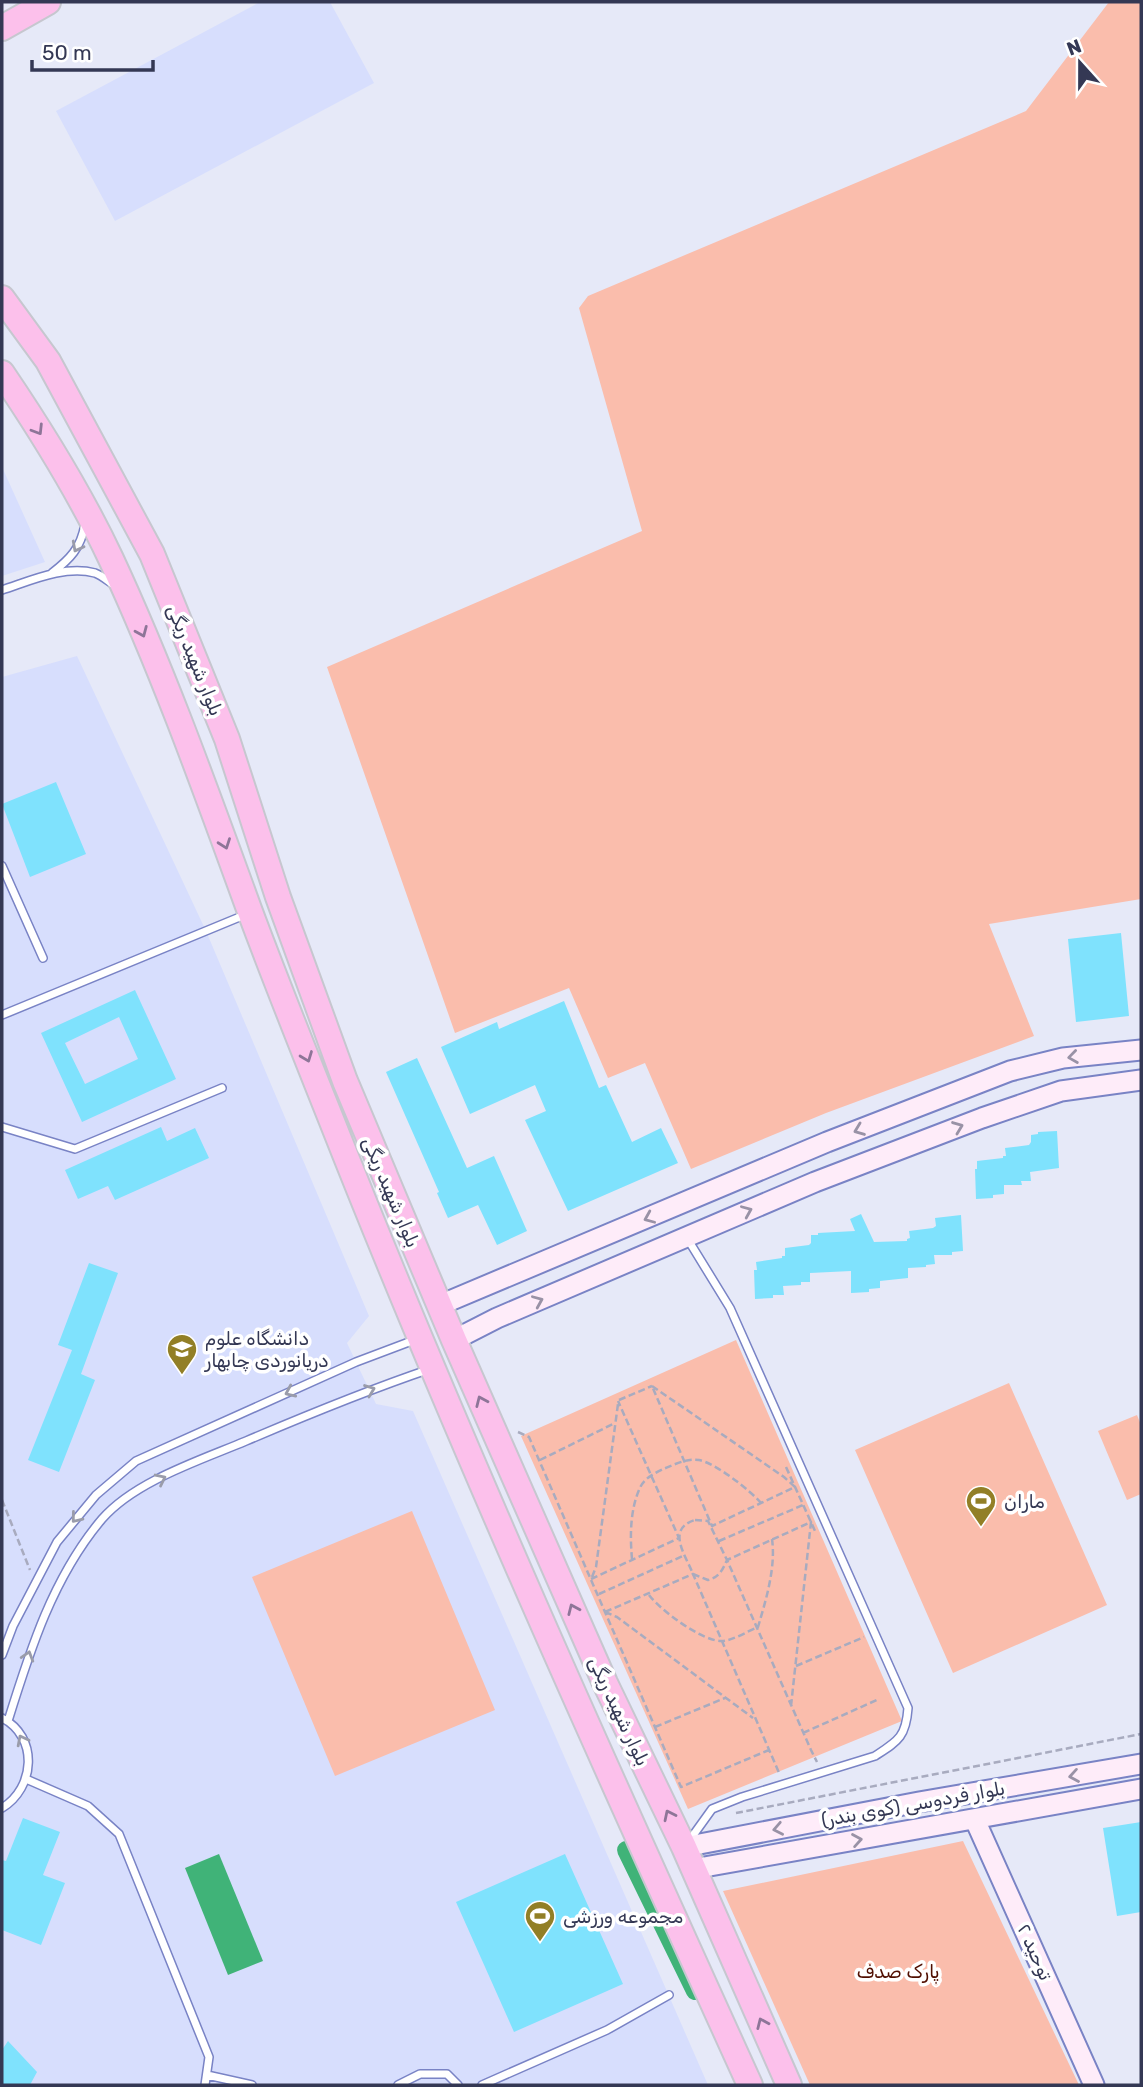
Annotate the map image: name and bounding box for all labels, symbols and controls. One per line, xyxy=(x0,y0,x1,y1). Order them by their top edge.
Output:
scale bar xyxy=(32,28,152,72)
north arrow xyxy=(1045,28,1115,98)
text: N xyxy=(1064,34,1085,61)
text: 50 m xyxy=(42,40,92,65)
one-way arrow xyxy=(30,423,43,436)
one-way arrow xyxy=(72,540,85,553)
street label: بلوار شهید ریگی xyxy=(162,601,228,719)
one-way arrow xyxy=(134,625,148,638)
one-way arrow xyxy=(217,838,231,850)
one-way arrow xyxy=(1068,1049,1079,1064)
one-way arrow xyxy=(298,1050,312,1062)
one-way arrow xyxy=(853,1121,865,1135)
one-way arrow xyxy=(952,1121,964,1135)
street label: بلوار شهید ریگی xyxy=(357,1133,425,1251)
one-way arrow xyxy=(740,1205,752,1219)
one-way arrow xyxy=(644,1210,656,1224)
one-way arrow xyxy=(531,1295,543,1309)
place label: دانشگاه علوم دریانوردی چابهار xyxy=(204,1327,329,1372)
school or university icon: دانشگاه علوم دریانوردی چابهار xyxy=(165,1332,199,1376)
one-way arrow xyxy=(285,1384,297,1398)
one-way arrow xyxy=(363,1384,375,1398)
one-way arrow xyxy=(475,1396,489,1408)
one-way arrow xyxy=(154,1474,166,1488)
sports icon: ماران xyxy=(964,1484,998,1528)
place label: ماران xyxy=(1004,1490,1045,1513)
one-way arrow xyxy=(72,1511,85,1523)
one-way arrow xyxy=(567,1604,581,1616)
one-way arrow xyxy=(20,1650,35,1662)
street label: بلوار شهید ریگی xyxy=(584,1653,654,1769)
one-way arrow xyxy=(16,1735,30,1747)
one-way arrow xyxy=(1068,1768,1080,1783)
street label: بلوار فردوسی (کوی بندر) xyxy=(819,1777,1007,1831)
one-way arrow xyxy=(663,1810,677,1822)
one-way arrow xyxy=(772,1821,784,1836)
one-way arrow xyxy=(851,1833,863,1848)
sports icon: مجموعه ورزشی xyxy=(523,1899,557,1943)
place label: مجموعه ورزشی xyxy=(563,1905,683,1928)
street label: توحید ۲ xyxy=(1012,1920,1058,1984)
park label: پارک صدف xyxy=(856,1960,940,1985)
one-way arrow xyxy=(756,2017,770,2030)

